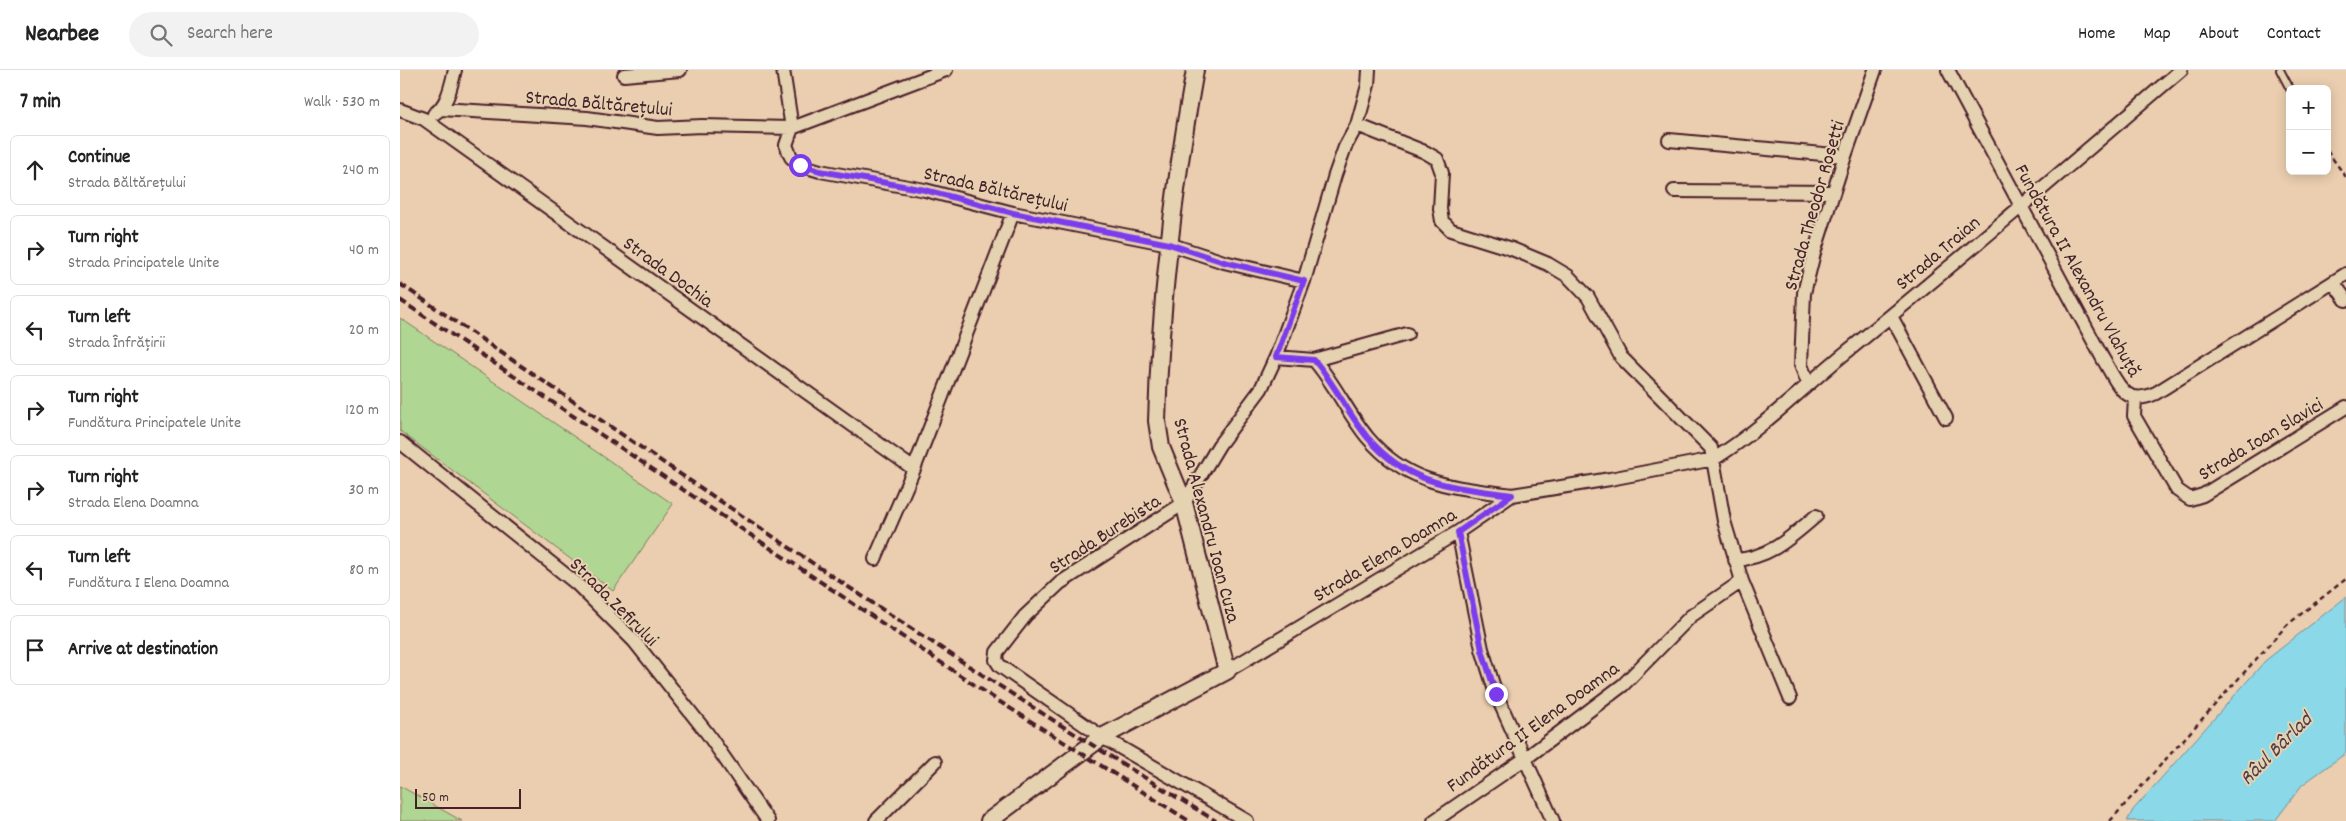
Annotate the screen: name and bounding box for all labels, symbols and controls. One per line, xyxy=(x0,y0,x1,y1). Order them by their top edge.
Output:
search box xyxy=(129,12,479,57)
text: Nearbee xyxy=(25,18,99,52)
icon: search xyxy=(147,21,175,49)
text: Search here xyxy=(187,21,273,48)
text: Home xyxy=(2078,22,2115,47)
text: Map xyxy=(2143,22,2171,47)
text: About xyxy=(2199,22,2239,47)
text: Contact xyxy=(2267,22,2321,47)
street label: Strada Băltărețului xyxy=(524,85,674,125)
map controls xyxy=(2286,85,2331,175)
button: + xyxy=(2286,85,2331,130)
text: 7 min xyxy=(20,88,61,118)
text: Walk · 530 m xyxy=(304,91,380,114)
street label: Strada Theodor Rosetti xyxy=(1778,117,1854,294)
button: − xyxy=(2286,130,2331,175)
text: Continue xyxy=(68,145,130,172)
route start xyxy=(789,154,812,177)
icon: ahead xyxy=(21,156,49,184)
text: 240 m xyxy=(342,159,379,182)
street label: Fundătura II Alexandru Vlahuță xyxy=(2006,160,2147,383)
street label: Strada Băltărețului xyxy=(920,161,1071,221)
text: Strada Băltărețului xyxy=(68,172,186,195)
street label: Strada Traian xyxy=(1890,210,1988,298)
text: Turn right xyxy=(68,225,139,252)
street label: Strada Dochia xyxy=(616,231,719,316)
icon: right xyxy=(21,236,49,264)
text: 40 m xyxy=(349,239,379,262)
text: Strada Principatele Unite xyxy=(68,252,219,275)
text: Turn left xyxy=(68,305,131,332)
icon: left xyxy=(21,316,49,344)
text: 20 m xyxy=(349,319,379,342)
text: Strada Înfrățirii xyxy=(68,332,165,355)
text: Turn right xyxy=(68,385,139,412)
street label: Strada Ioan Slavici xyxy=(2194,392,2330,489)
icon: right xyxy=(21,396,49,424)
text: 120 m xyxy=(345,399,379,422)
text: Fundătura Principatele Unite xyxy=(68,412,241,435)
street label: Strada Alexandru Ioan Cuza xyxy=(1164,415,1246,627)
text: Turn right xyxy=(68,465,139,492)
icon: right xyxy=(21,476,49,504)
text: 30 m xyxy=(349,479,379,502)
street label: Strada Burebista xyxy=(1044,489,1168,582)
text: Strada Elena Doamna xyxy=(68,492,199,515)
street label: Strada Elena Doamna xyxy=(1308,502,1463,611)
text: Turn left xyxy=(68,545,131,572)
street label: Strada Zefirului xyxy=(562,552,664,654)
icon: left xyxy=(21,556,49,584)
text: 80 m xyxy=(349,559,379,582)
text: Fundătura I Elena Doamna xyxy=(68,572,229,595)
icon: arrive xyxy=(21,636,49,664)
text: Arrive at destination xyxy=(68,637,218,664)
street label: Fundătura II Elena Doamna xyxy=(1442,656,1626,801)
route end xyxy=(1485,683,1508,706)
water label: Râul Bârlad xyxy=(2234,705,2323,793)
scale bar xyxy=(415,786,521,809)
text: 50 m xyxy=(422,788,449,808)

